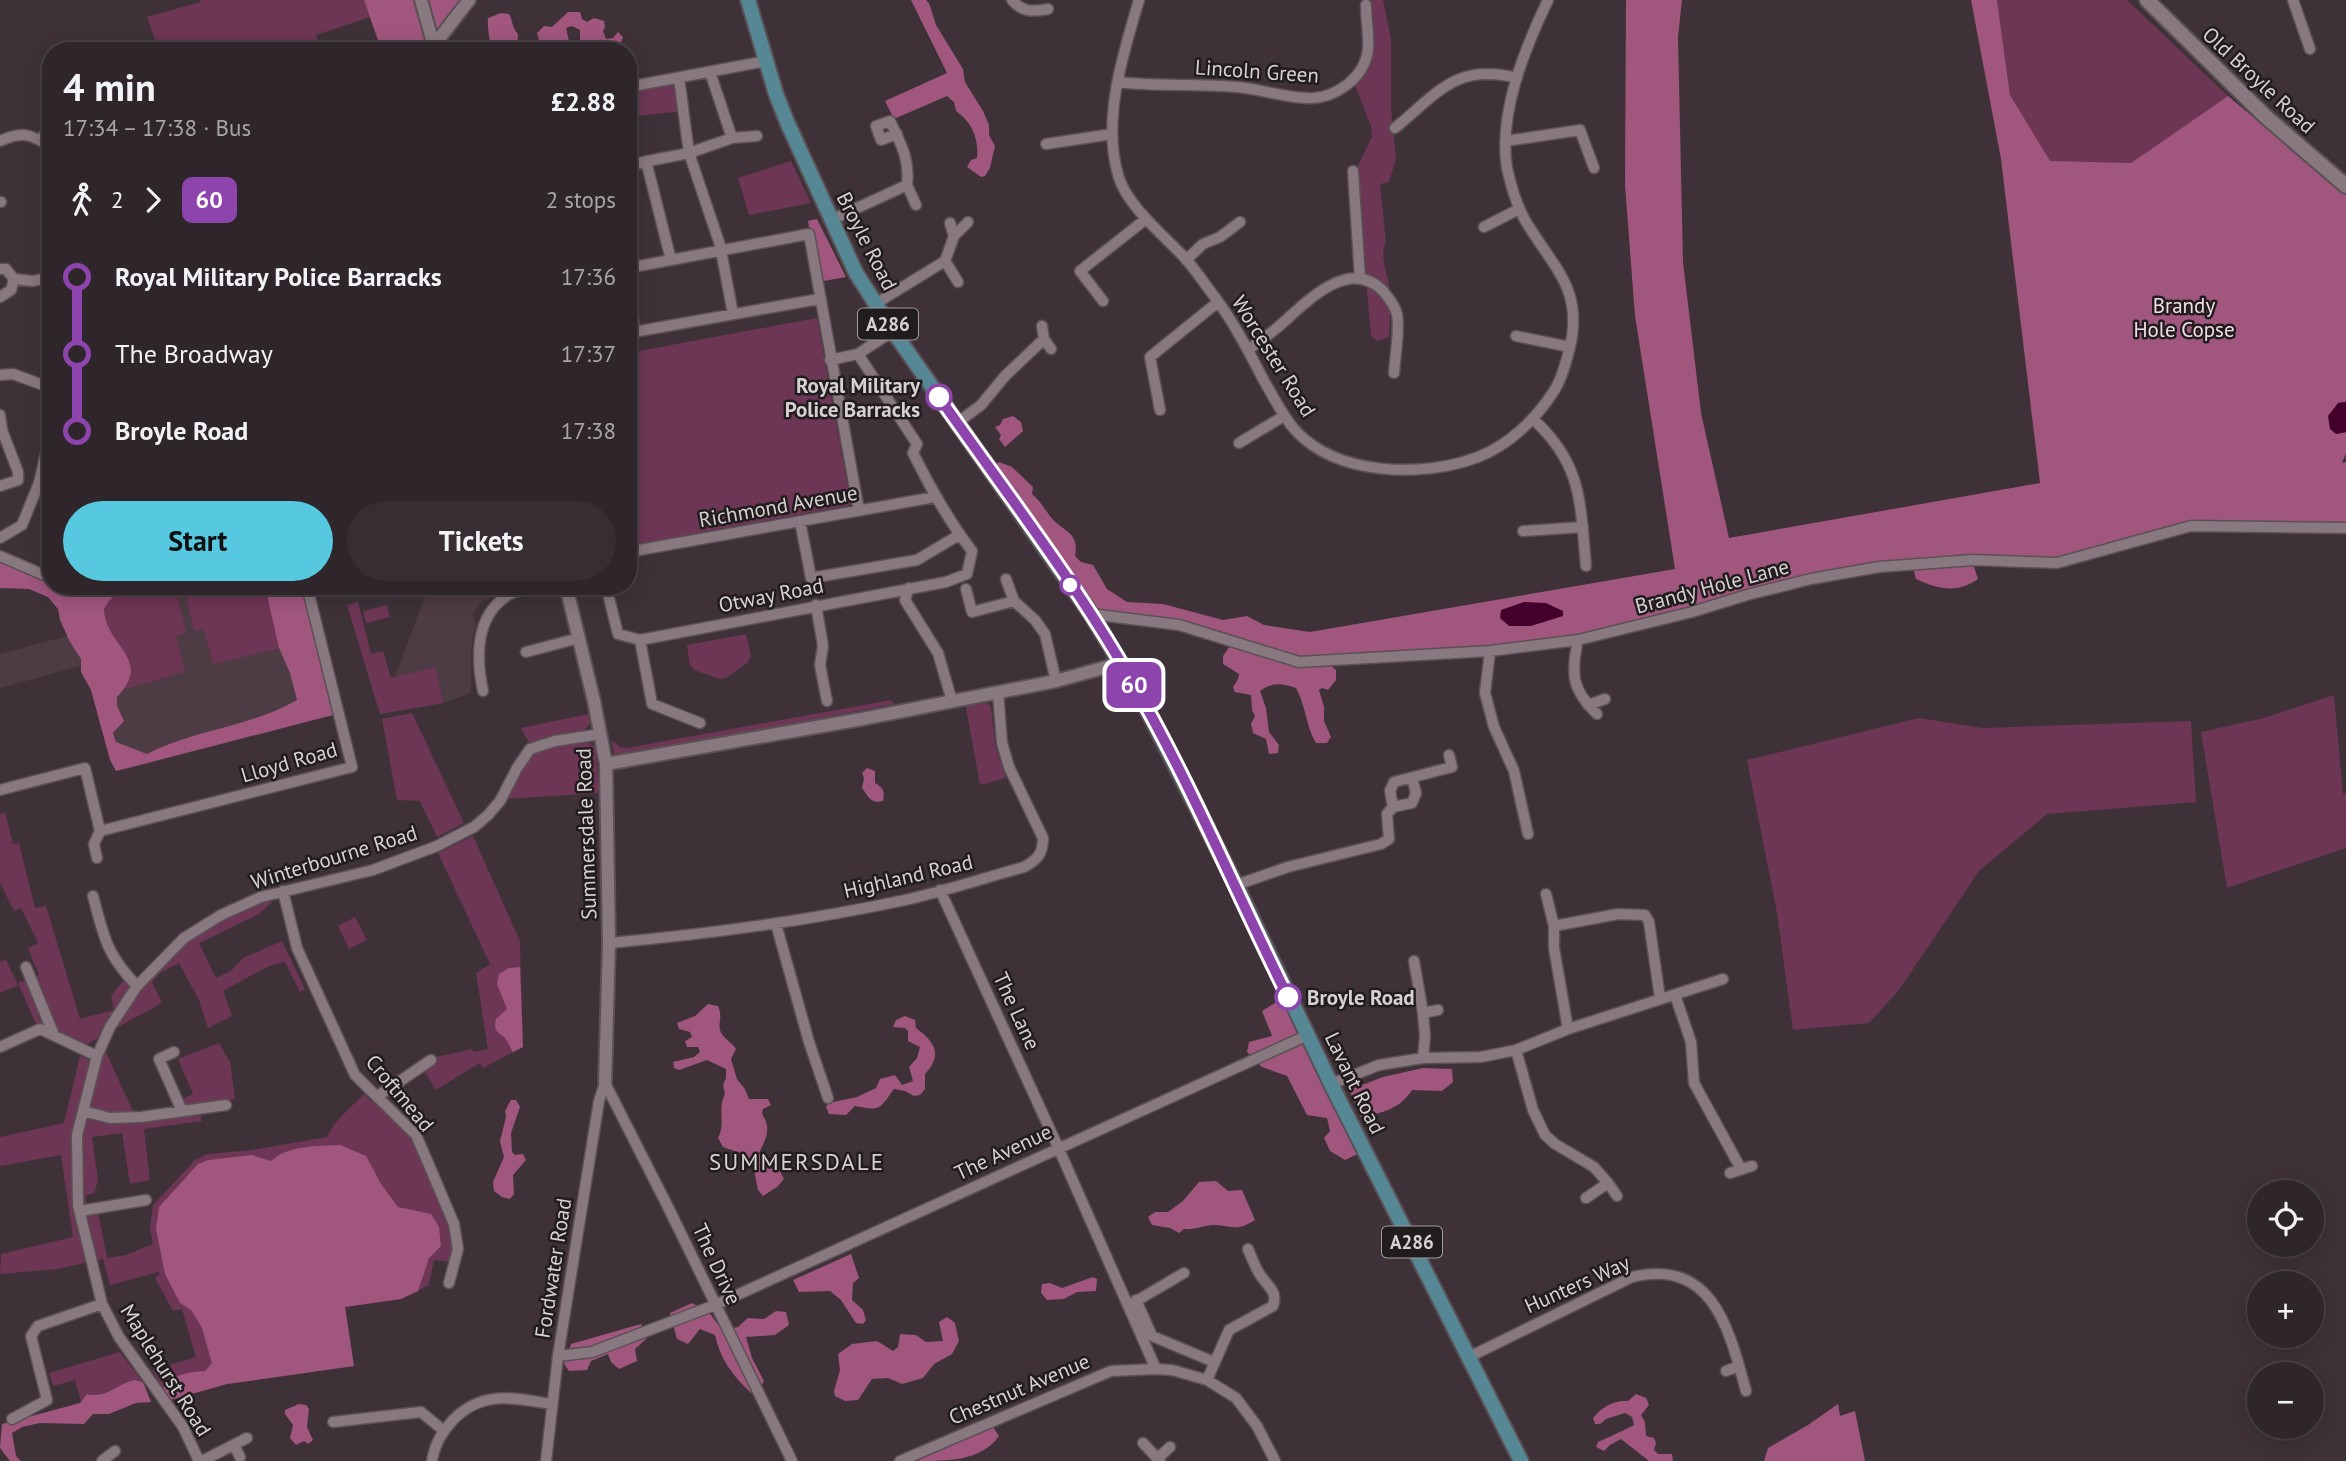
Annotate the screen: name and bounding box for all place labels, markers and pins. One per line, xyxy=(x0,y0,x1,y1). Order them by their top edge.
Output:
place label: Royal Military Police Barracks xyxy=(785,372,921,423)
marker: Royal Military Police Barracks xyxy=(926,384,952,410)
unlabelled marker xyxy=(1060,575,1080,595)
marker: Broyle Road xyxy=(1275,984,1301,1010)
place label: Broyle Road xyxy=(1307,984,1415,1011)

